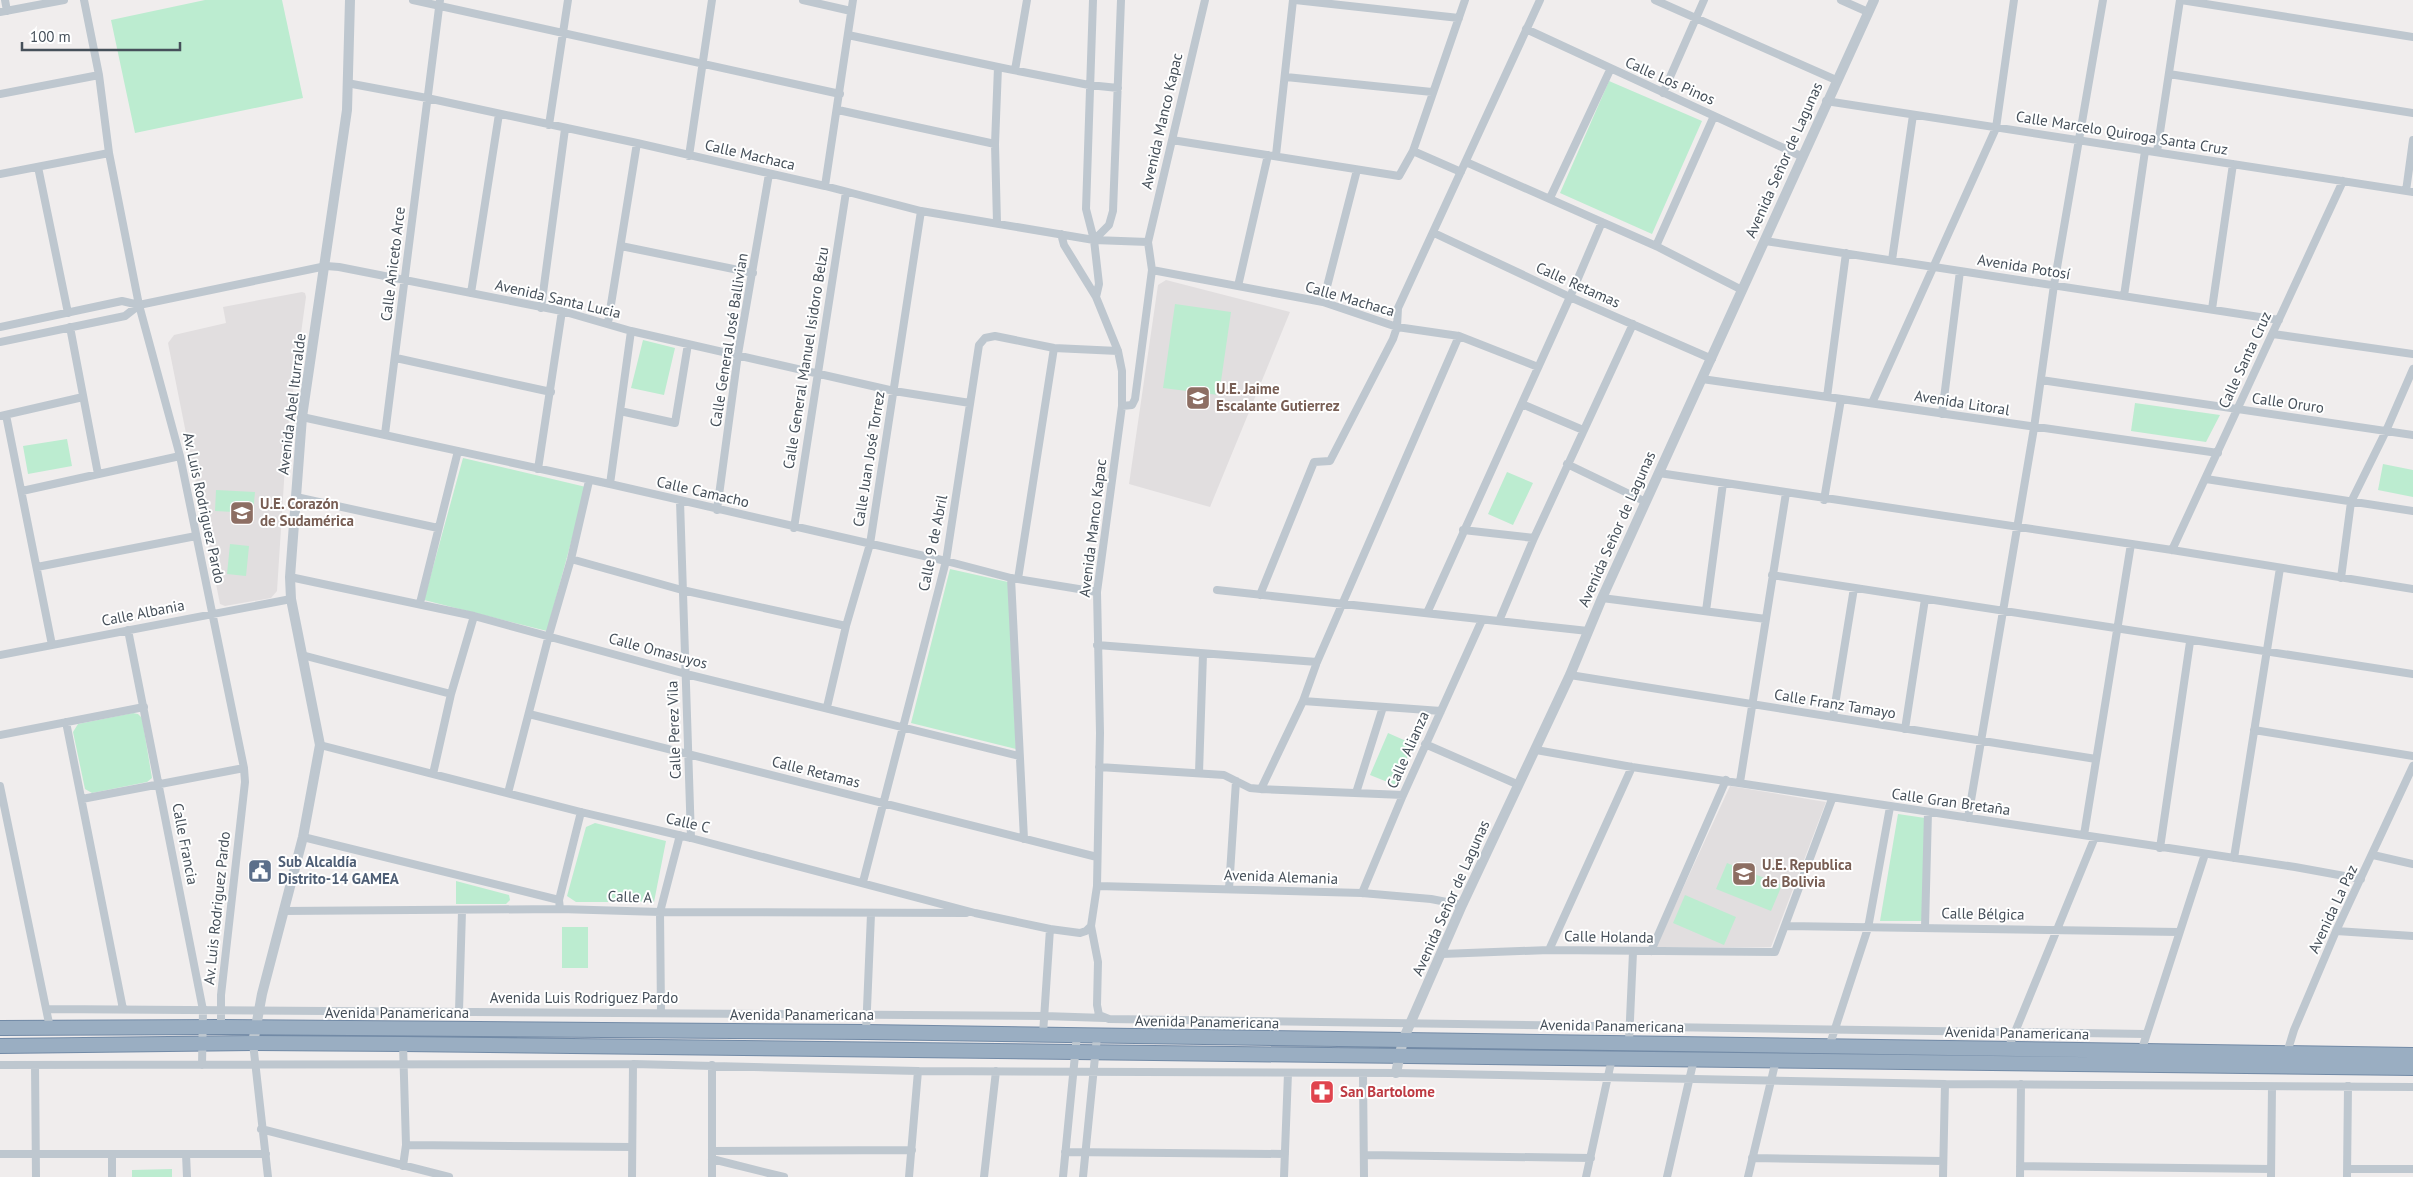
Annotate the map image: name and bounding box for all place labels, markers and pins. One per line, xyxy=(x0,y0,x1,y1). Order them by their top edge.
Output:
place label: U.E. Jaime Escalante Gutierrez xyxy=(1216,379,1340,415)
school or university icon: U.E. Jaime Escalante Gutierrez xyxy=(1185,385,1211,411)
place label: U.E. Corazón de Sudamérica xyxy=(260,494,354,530)
school or university icon: U.E. Corazón de Sudamérica xyxy=(229,500,255,526)
place label: Sub Alcaldía Distrito-14 GAMEA xyxy=(278,852,400,888)
place label: U.E. Republica de Bolivia xyxy=(1762,855,1852,891)
public building icon: Sub Alcaldía Distrito-14 GAMEA xyxy=(247,858,273,884)
school or university icon: U.E. Republica de Bolivia xyxy=(1731,861,1757,887)
pharmacy icon: San Bartolome xyxy=(1309,1079,1335,1105)
place label: San Bartolome xyxy=(1340,1082,1435,1101)

